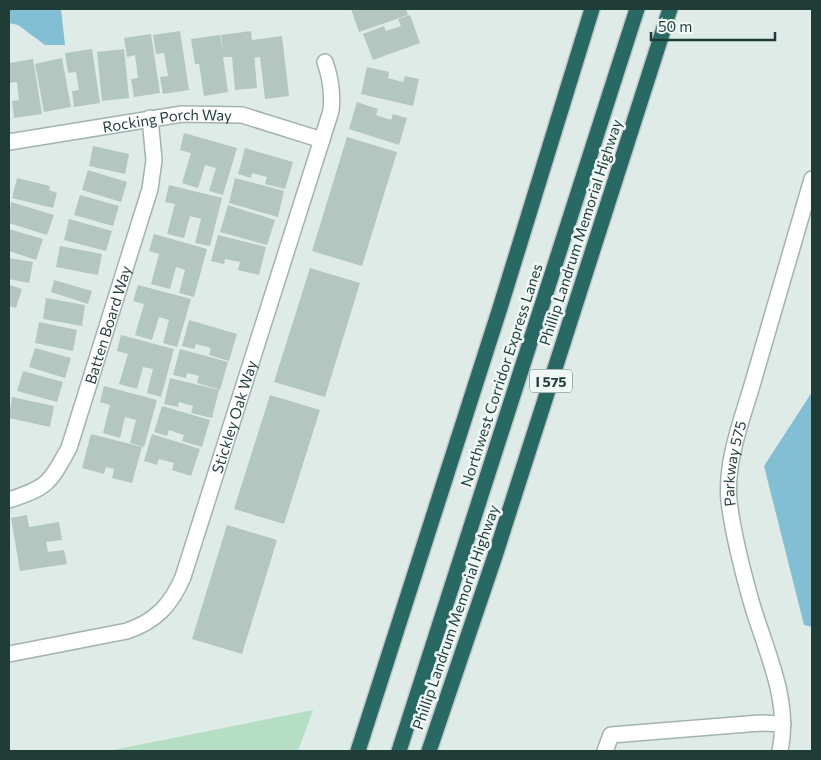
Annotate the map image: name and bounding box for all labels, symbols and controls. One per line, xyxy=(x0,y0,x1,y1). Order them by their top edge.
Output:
scale bar xyxy=(651,10,775,42)
text: 50 m xyxy=(658,17,692,35)
street label: Rocking Porch Way xyxy=(101,105,232,136)
street label: Phillip Landrum Memorial Highway xyxy=(535,116,625,347)
street label: Northwest Corridor Express Lanes xyxy=(456,261,546,489)
street label: Batten Board Way xyxy=(81,263,135,386)
street label: Stickley Oak Way xyxy=(208,358,260,475)
road number: I 575 xyxy=(530,370,572,392)
street label: Parkway 575 xyxy=(719,419,750,508)
street label: Phillip Landrum Memorial Highway xyxy=(408,502,502,732)

